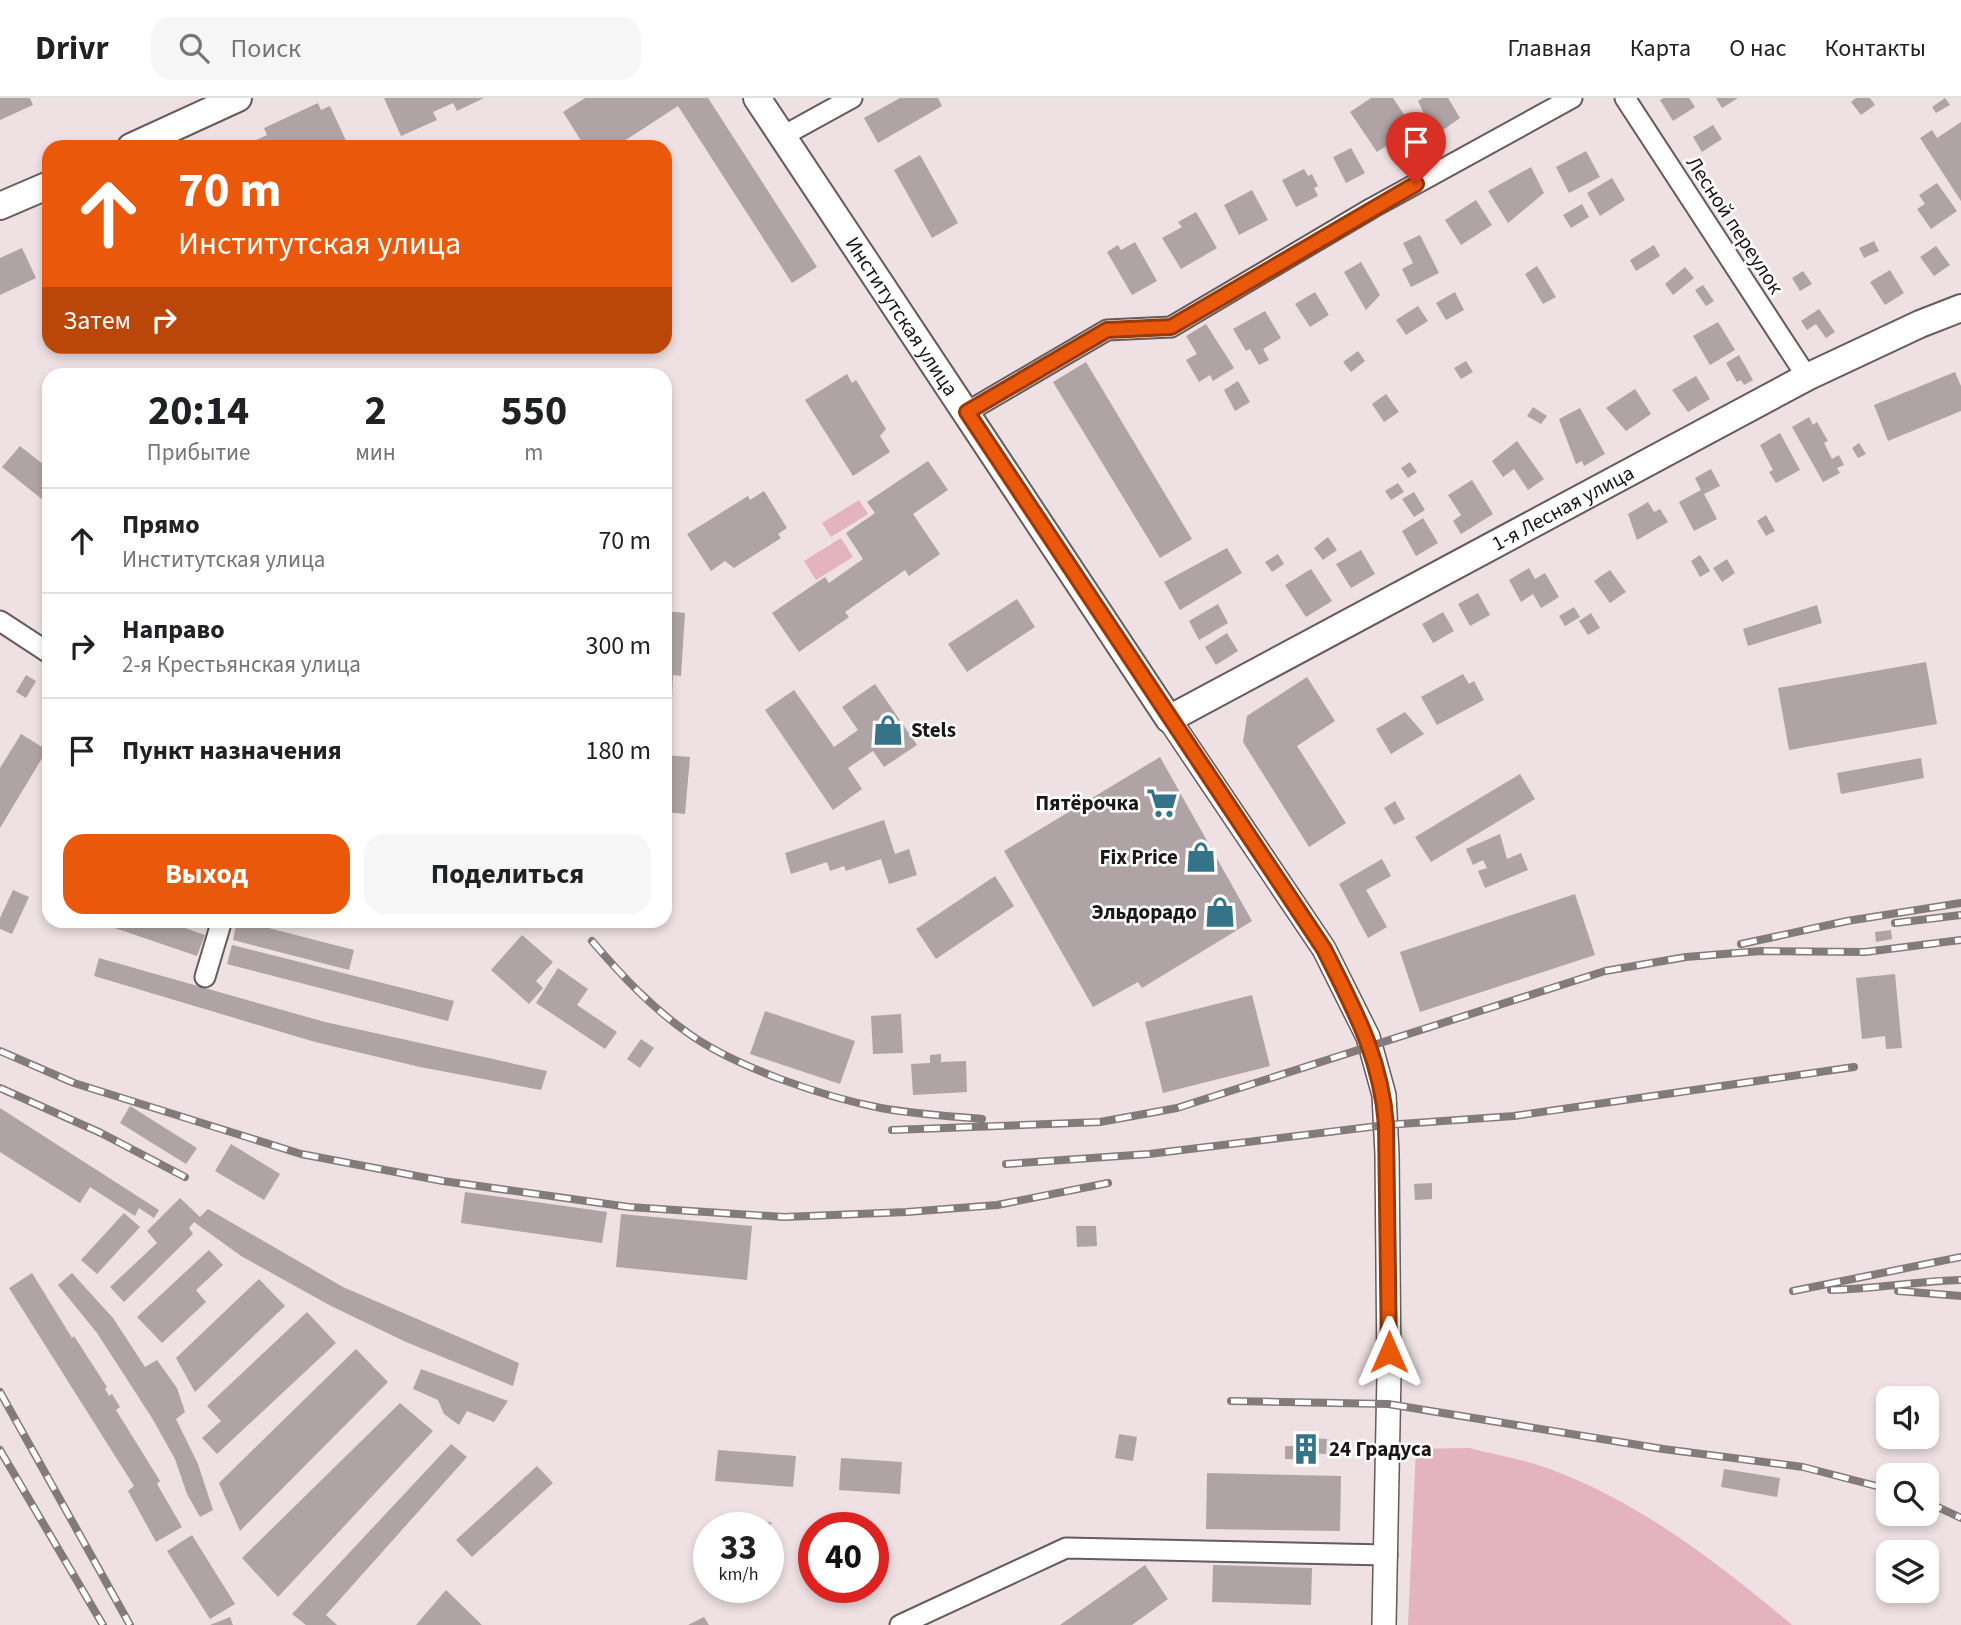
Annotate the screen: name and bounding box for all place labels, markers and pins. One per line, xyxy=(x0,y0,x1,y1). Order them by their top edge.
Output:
pin xyxy=(1386,112,1446,184)
shop icon: Stels xyxy=(871,713,905,747)
place label: Stels xyxy=(911,715,956,745)
supermarket icon: Пятёрочка xyxy=(1145,786,1179,820)
place label: Пятёрочка xyxy=(1035,788,1139,818)
shop icon: Fix Price xyxy=(1184,840,1218,874)
place label: Fix Price xyxy=(1099,842,1178,872)
shop icon: Эльдорадо xyxy=(1203,895,1237,929)
place label: Эльдорадо xyxy=(1092,897,1197,927)
building icon: 24 Градуса xyxy=(1289,1432,1323,1466)
place label: 24 Градуса xyxy=(1329,1434,1432,1464)

